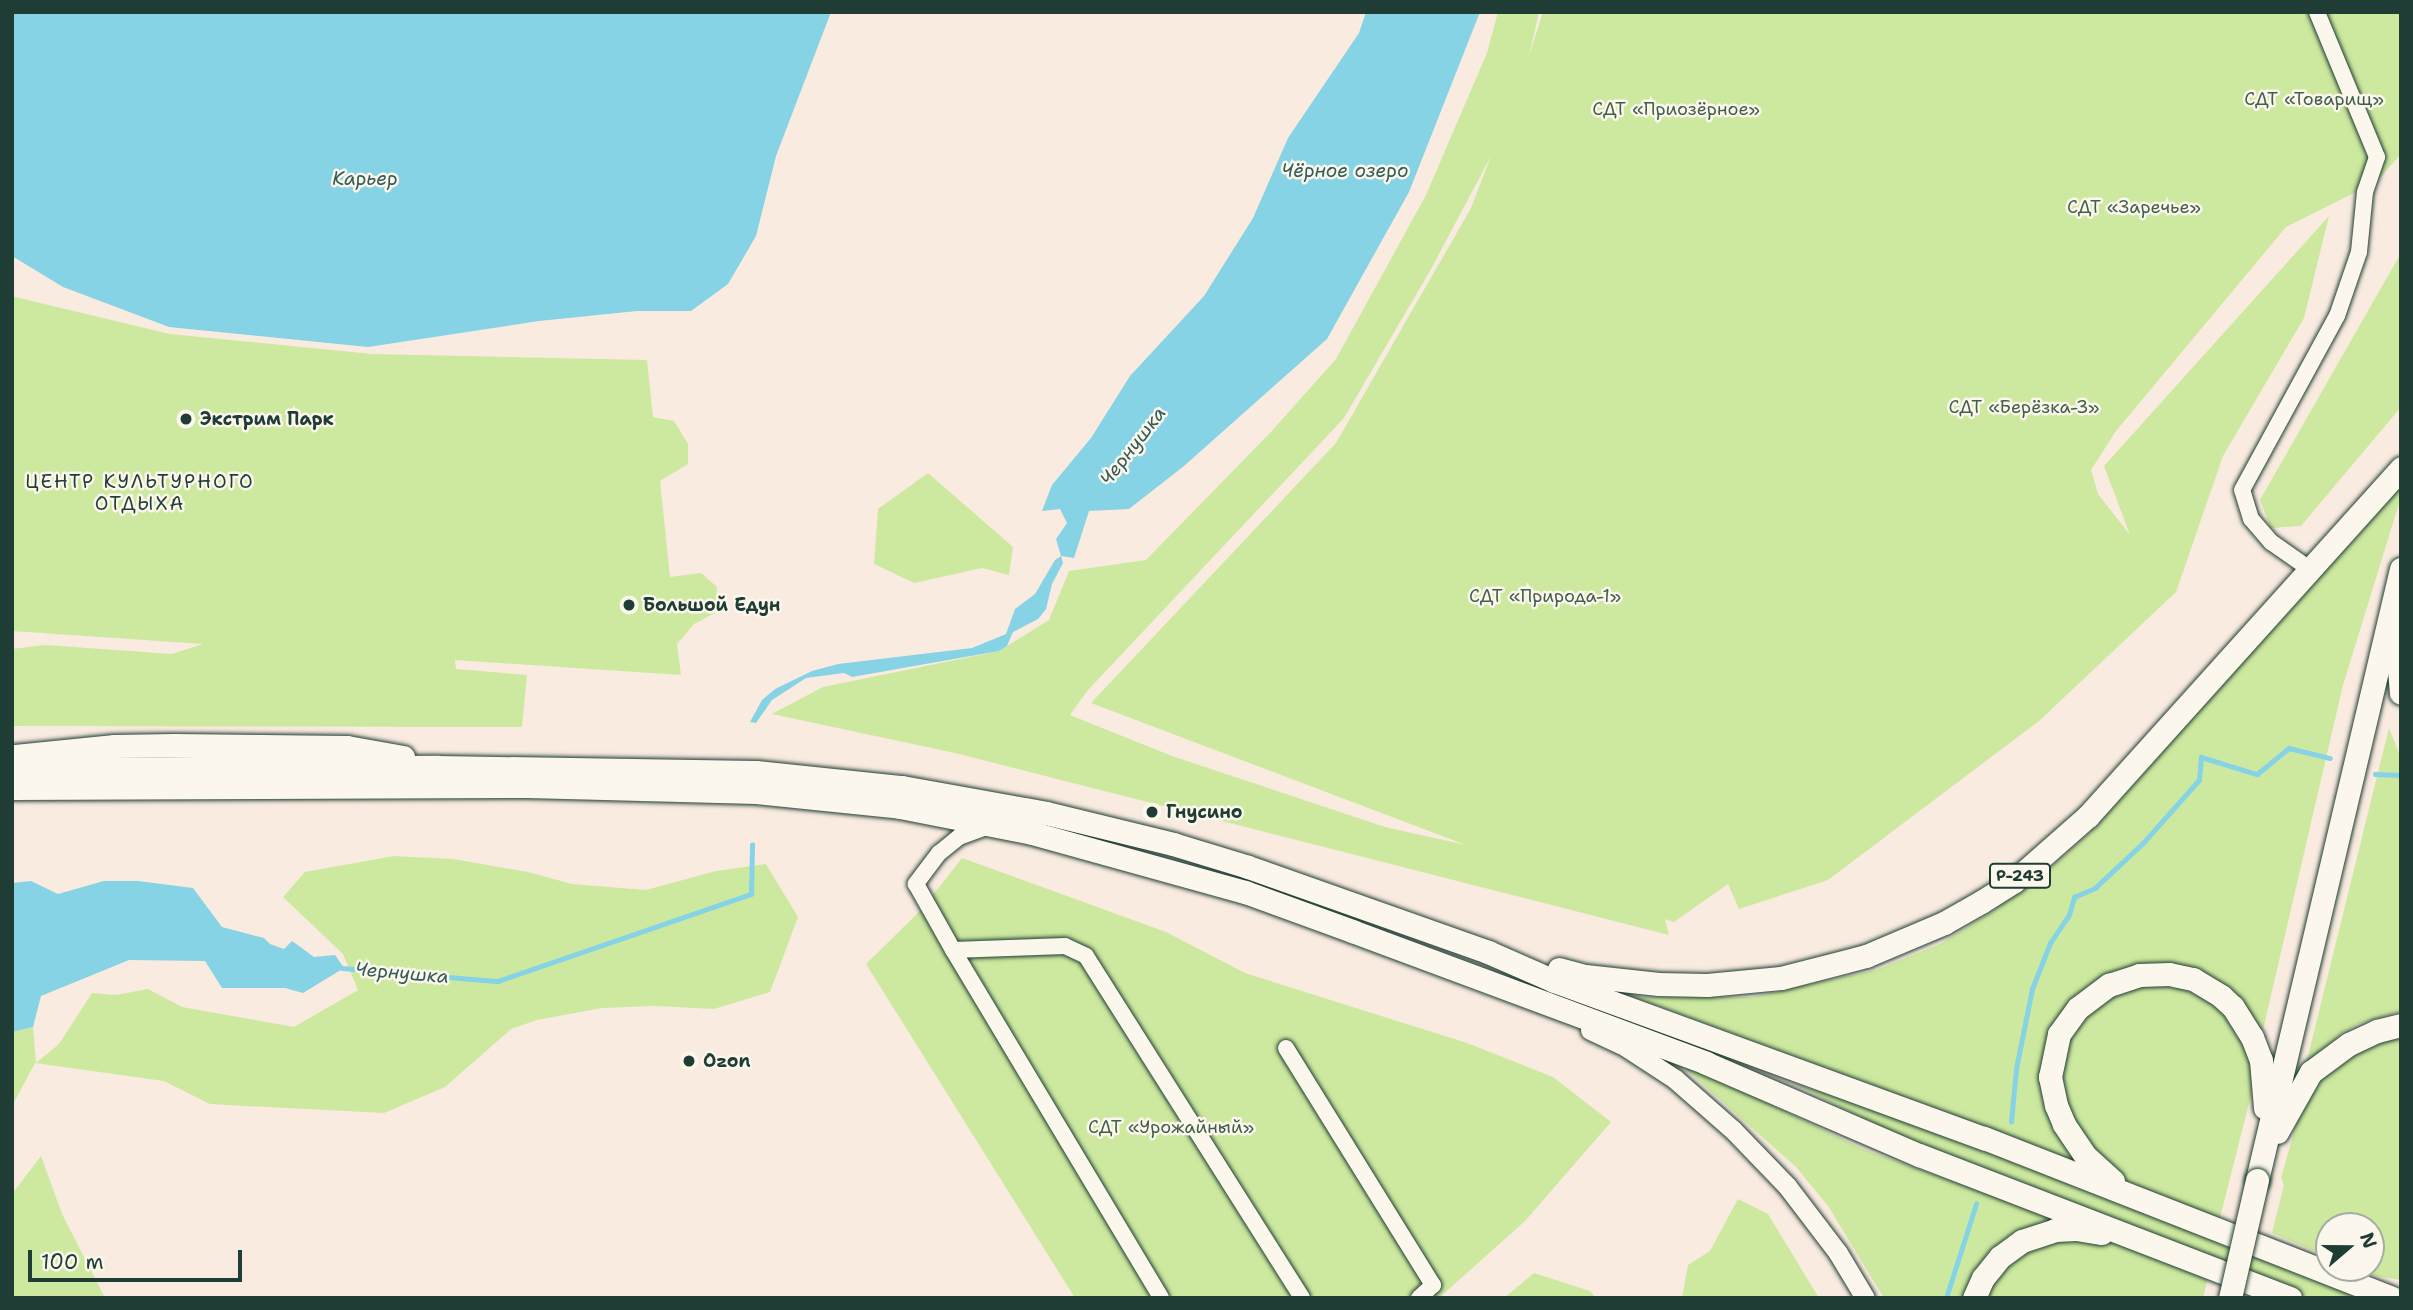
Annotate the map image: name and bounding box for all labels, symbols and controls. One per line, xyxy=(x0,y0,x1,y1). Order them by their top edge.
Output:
park label: СДТ «Товарищ» xyxy=(2244,88,2384,110)
park label: СДТ «Приозёрное» xyxy=(1592,98,1760,120)
water label: Чёрное озеро xyxy=(1282,160,1408,182)
water label: Карьер xyxy=(332,168,398,190)
park label: СДТ «Заречье» xyxy=(2067,196,2201,218)
park label: СДТ «Берёзка-3» xyxy=(1949,396,2099,418)
water label: Чернушка xyxy=(1095,402,1171,490)
place label: Экстрим Парк xyxy=(200,408,334,430)
marker: Экстрим Парк xyxy=(178,411,194,427)
district label: ЦЕНТР КУЛЬТУРНОГО ОТДЫХА xyxy=(27,471,253,515)
park label: СДТ «Природа-1» xyxy=(1469,585,1621,607)
place label: Большой Едун xyxy=(643,594,780,616)
marker: Большой Едун xyxy=(621,597,637,613)
place label: Гнусино xyxy=(1166,801,1242,823)
marker: Гнусино xyxy=(1144,804,1160,820)
road number: Р-243 xyxy=(1988,863,2052,888)
water label: Чернушка xyxy=(354,958,450,988)
place label: Ozon xyxy=(703,1050,750,1072)
marker: Ozon xyxy=(681,1053,697,1069)
park label: СДТ «Урожайный» xyxy=(1088,1116,1254,1138)
north arrow xyxy=(2315,1212,2385,1282)
text: N xyxy=(2354,1229,2383,1252)
scale bar xyxy=(32,1236,245,1280)
text: 100 m xyxy=(41,1248,104,1276)

